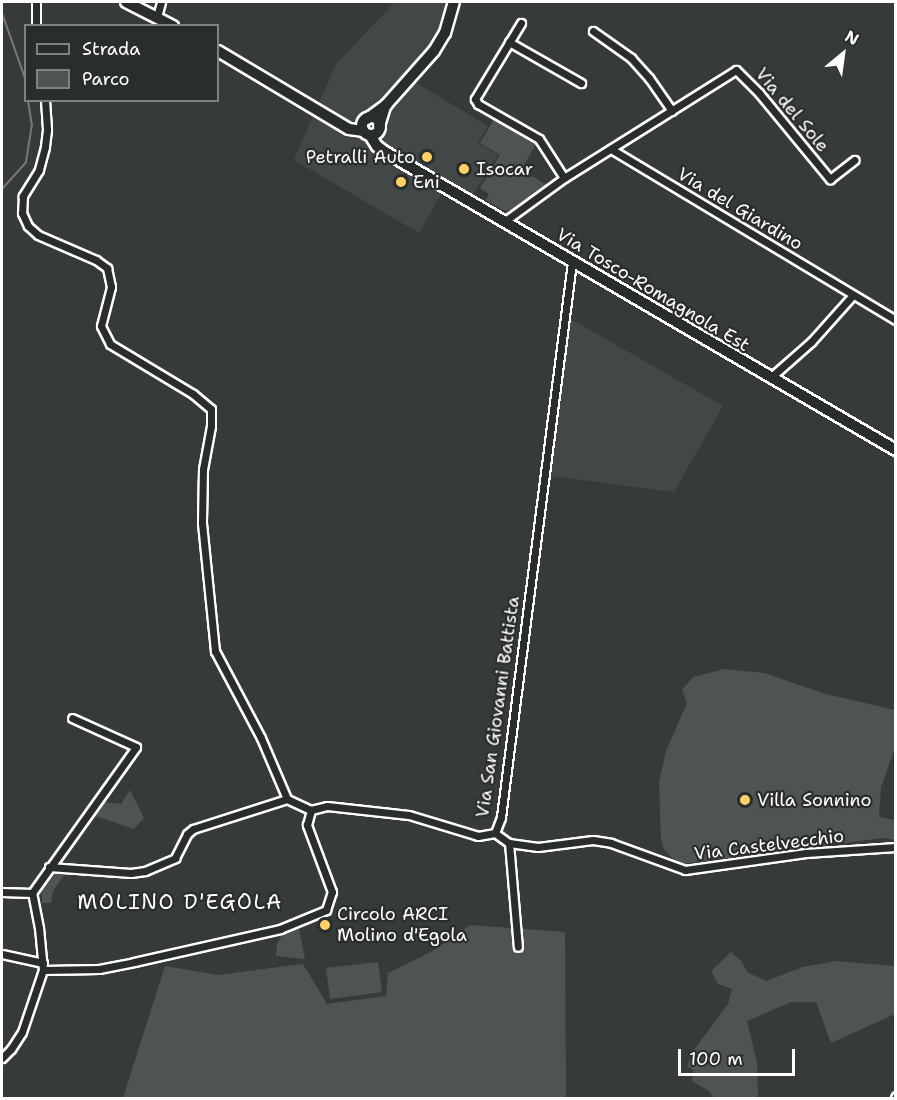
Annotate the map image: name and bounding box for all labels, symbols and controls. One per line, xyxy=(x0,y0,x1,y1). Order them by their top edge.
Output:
legend xyxy=(24,24,219,102)
north arrow xyxy=(813,24,873,84)
text: N xyxy=(841,26,863,50)
text: Strada xyxy=(82,37,141,61)
street label: Via del Sole xyxy=(751,64,833,156)
text: Parco xyxy=(82,67,130,91)
place label: Petralli Auto xyxy=(306,146,415,168)
marker: Petralli Auto xyxy=(420,150,434,164)
place label: Isocar xyxy=(476,158,533,180)
marker: Isocar xyxy=(457,162,471,176)
street label: Via del Giardino xyxy=(673,163,807,255)
place label: Eni xyxy=(413,171,440,193)
marker: Eni xyxy=(394,175,408,189)
street label: Via Tosco-Romagnola Est xyxy=(552,224,754,356)
street label: Via San Giovanni Battista xyxy=(472,595,524,819)
place label: Villa Sonnino xyxy=(757,789,871,811)
marker: Villa Sonnino xyxy=(738,793,752,807)
street label: Via Castelvecchio xyxy=(693,825,845,865)
district label: MOLINO D'EGOLA xyxy=(77,889,283,915)
place label: Circolo ARCI Molino d'Egola xyxy=(337,904,467,946)
marker: Circolo ARCI Molino d'Egola xyxy=(318,918,332,932)
scale bar xyxy=(681,1037,798,1075)
text: 100 m xyxy=(689,1047,743,1071)

